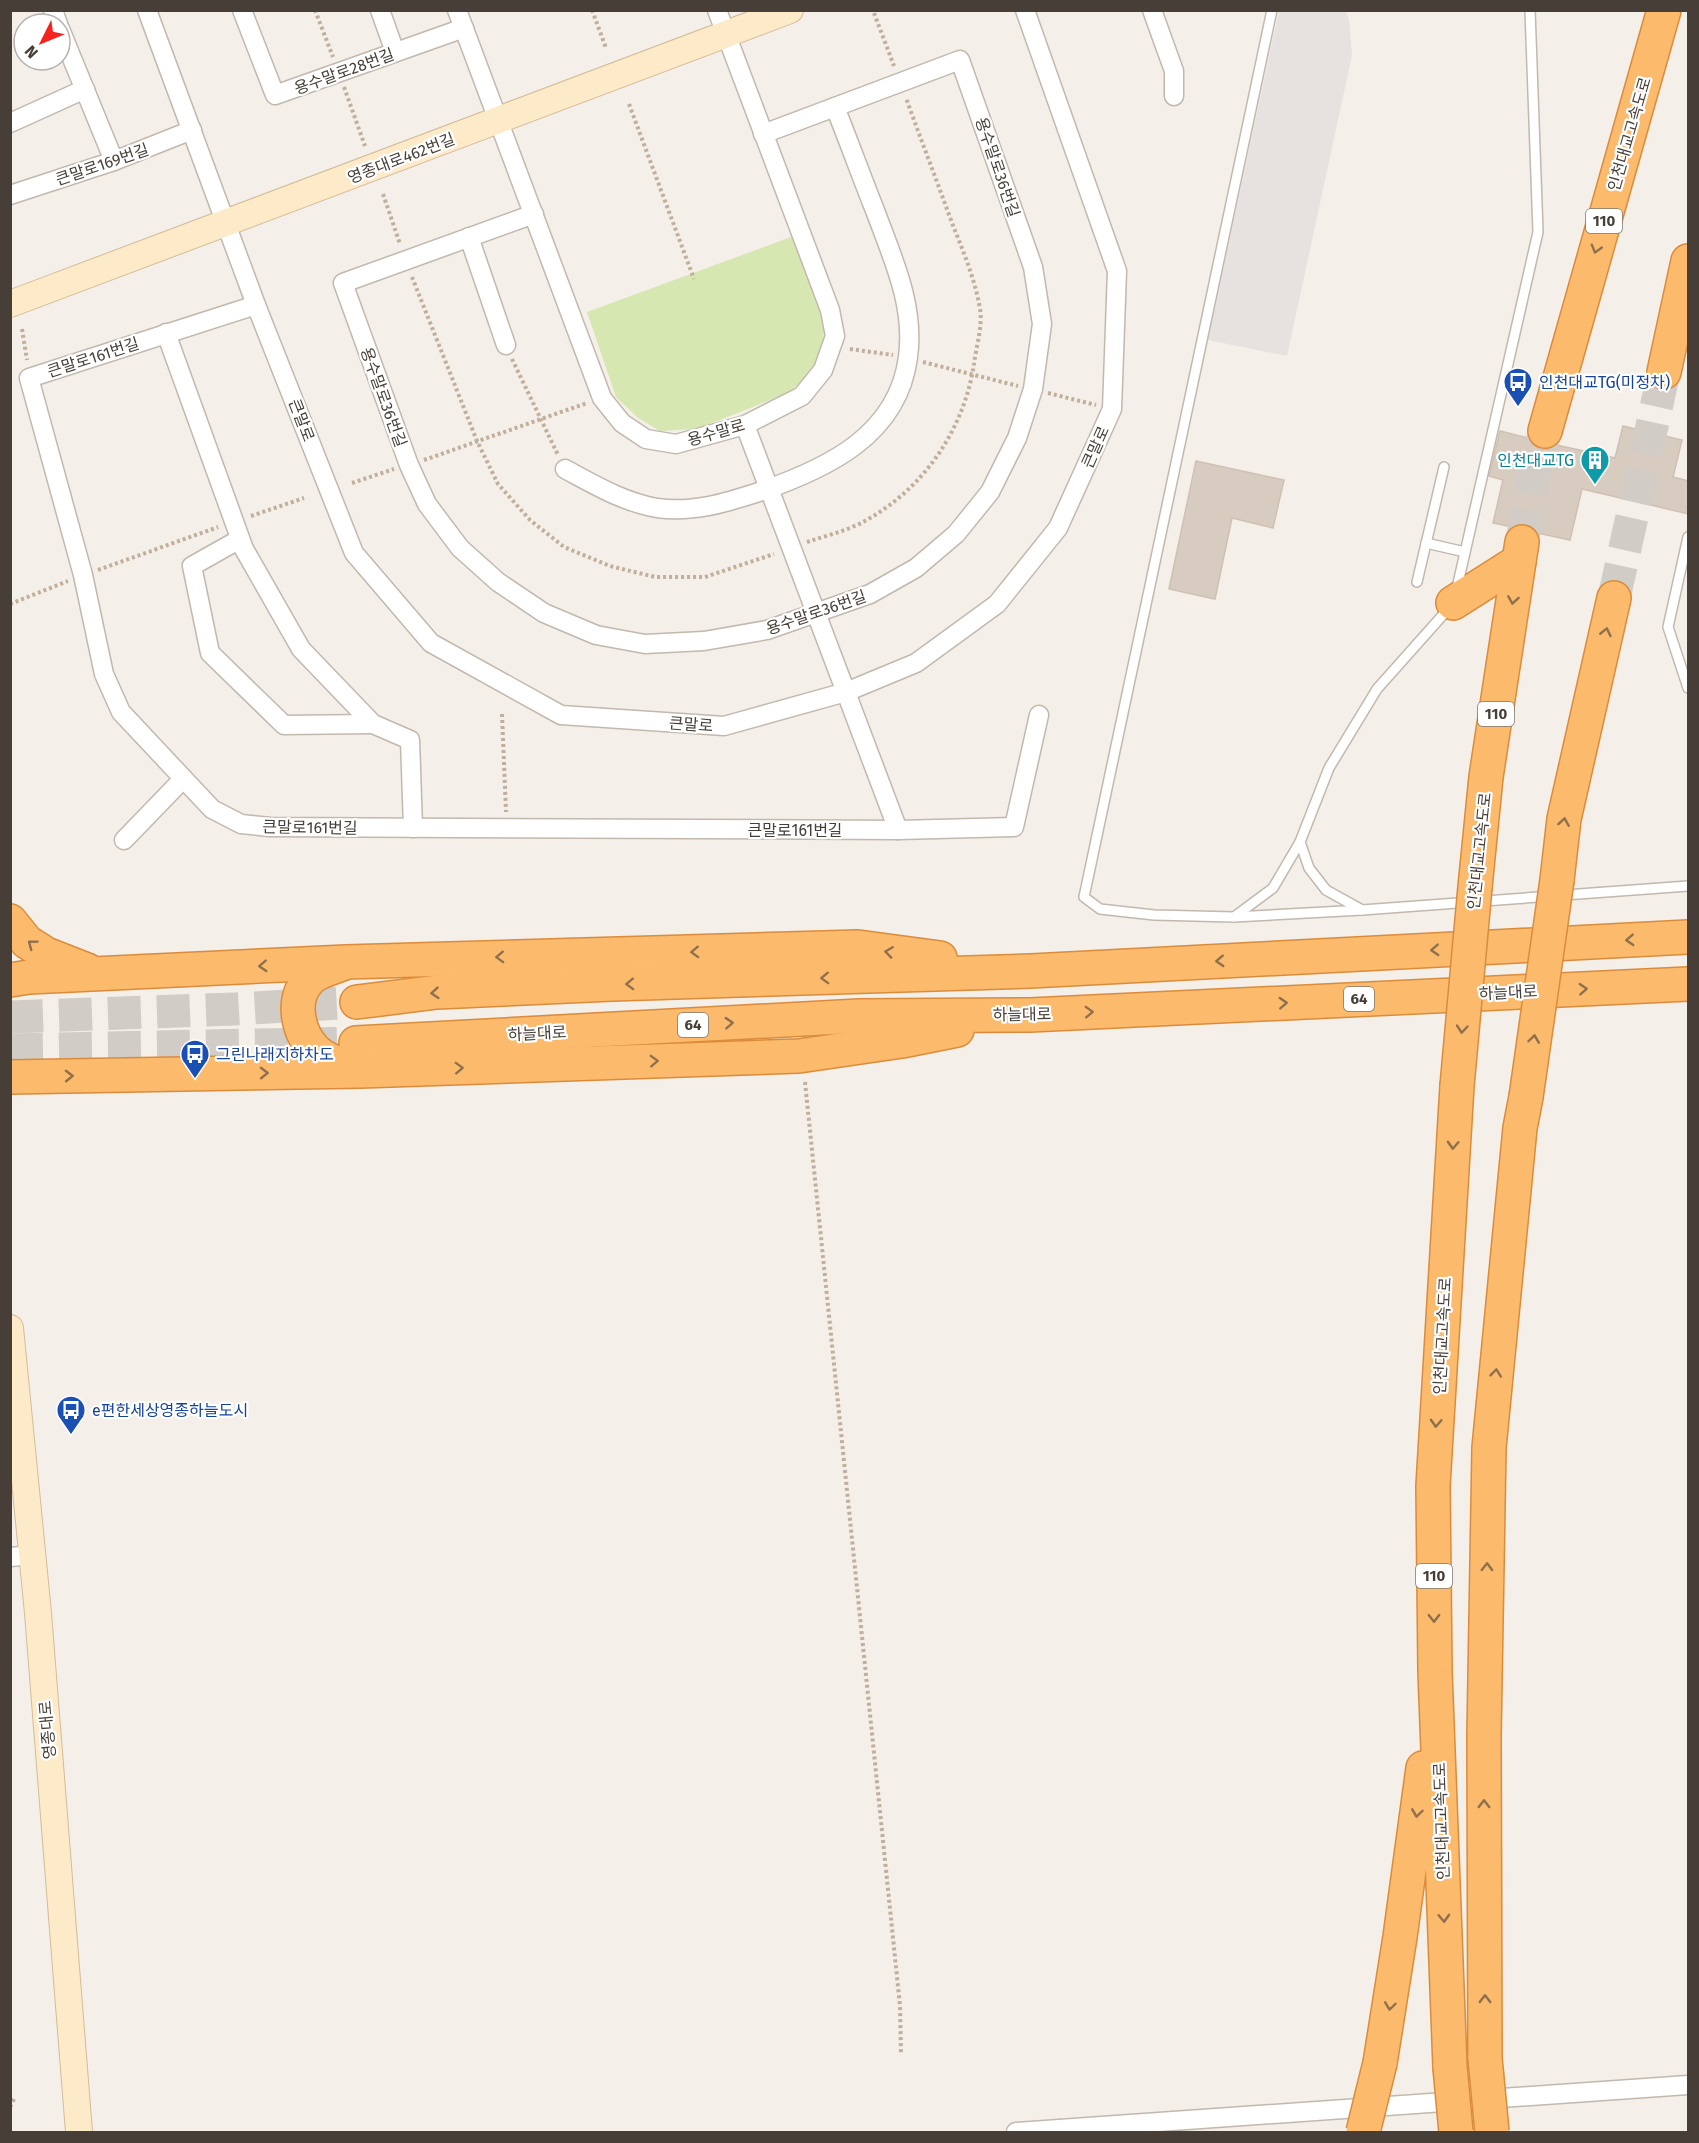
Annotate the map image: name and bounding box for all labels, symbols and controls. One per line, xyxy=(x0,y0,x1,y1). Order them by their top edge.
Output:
north arrow xyxy=(12,12,72,72)
text: N xyxy=(21,42,42,62)
street label: 용수말로28번길 xyxy=(292,45,397,98)
street label: 인천대교고속도로 xyxy=(1604,75,1655,193)
street label: 용수말로36번길 xyxy=(971,115,1024,220)
street label: 영종대로462번길 xyxy=(345,129,457,188)
street label: 큰말로169번길 xyxy=(53,140,151,189)
road number: 110 xyxy=(1586,209,1622,233)
one-way arrow xyxy=(1591,243,1603,254)
street label: 큰말로161번길 xyxy=(45,334,141,381)
street label: 용수말로36번길 xyxy=(357,345,410,450)
bus stop icon: 인천대교TG(미정차) xyxy=(1502,366,1534,408)
place label: 인천대교TG(미정차) xyxy=(1539,373,1670,392)
street label: 큰말로 xyxy=(285,396,318,444)
street label: 용수말로 xyxy=(685,415,747,450)
street label: 큰말로 xyxy=(1078,423,1113,471)
building icon: 인천대교TG xyxy=(1579,444,1611,486)
place label: 인천대교TG xyxy=(1497,451,1574,470)
street label: 용수말로36번길 xyxy=(764,586,869,639)
one-way arrow xyxy=(1508,596,1520,605)
one-way arrow xyxy=(1599,627,1612,637)
road number: 110 xyxy=(1478,702,1514,726)
street label: 큰말로 xyxy=(668,713,714,736)
street label: 인천대교고속도로 xyxy=(1464,791,1495,911)
street label: 큰말로161번길 xyxy=(262,817,358,838)
one-way arrow xyxy=(1557,817,1569,827)
street label: 큰말로161번길 xyxy=(747,821,843,840)
one-way arrow xyxy=(1626,933,1635,946)
one-way arrow xyxy=(28,940,39,951)
one-way arrow xyxy=(1431,943,1440,956)
one-way arrow xyxy=(690,946,699,958)
one-way arrow xyxy=(885,946,894,958)
one-way arrow xyxy=(495,951,504,964)
one-way arrow xyxy=(1215,955,1224,968)
one-way arrow xyxy=(258,960,267,973)
one-way arrow xyxy=(821,971,830,984)
one-way arrow xyxy=(626,978,635,990)
street label: 하늘대로 xyxy=(1478,981,1538,1004)
one-way arrow xyxy=(1578,982,1587,995)
one-way arrow xyxy=(431,986,440,999)
road number: 64 xyxy=(1344,987,1374,1011)
one-way arrow xyxy=(1279,996,1288,1009)
street label: 하늘대로 xyxy=(992,1004,1052,1025)
one-way arrow xyxy=(1084,1006,1093,1018)
road number: 64 xyxy=(678,1013,708,1037)
one-way arrow xyxy=(724,1016,733,1029)
street label: 하늘대로 xyxy=(507,1022,567,1045)
one-way arrow xyxy=(1456,1024,1469,1034)
one-way arrow xyxy=(1527,1035,1539,1044)
bus stop icon: 그린나래지하차도 xyxy=(179,1038,211,1080)
place label: 그린나래지하차도 xyxy=(216,1045,334,1064)
one-way arrow xyxy=(649,1055,658,1068)
one-way arrow xyxy=(454,1062,463,1074)
one-way arrow xyxy=(259,1067,268,1079)
one-way arrow xyxy=(64,1070,73,1082)
one-way arrow xyxy=(1447,1140,1460,1149)
street label: 인천대교고속도로 xyxy=(1430,1276,1455,1395)
one-way arrow xyxy=(1489,1368,1502,1377)
bus stop icon: e편한세상영종하늘도시 xyxy=(55,1394,87,1436)
place label: e편한세상영종하늘도시 xyxy=(92,1401,248,1420)
one-way arrow xyxy=(1430,1419,1443,1428)
one-way arrow xyxy=(1481,1563,1493,1572)
road number: 110 xyxy=(1416,1564,1452,1588)
one-way arrow xyxy=(1428,1614,1440,1623)
street label: 영종대로 xyxy=(35,1700,60,1760)
street label: 인천대교고속도로 xyxy=(1430,1762,1453,1880)
one-way arrow xyxy=(1478,1800,1490,1809)
one-way arrow xyxy=(1411,1808,1424,1817)
one-way arrow xyxy=(1438,1914,1451,1923)
one-way arrow xyxy=(1479,1995,1491,2004)
one-way arrow xyxy=(1384,2001,1396,2010)

